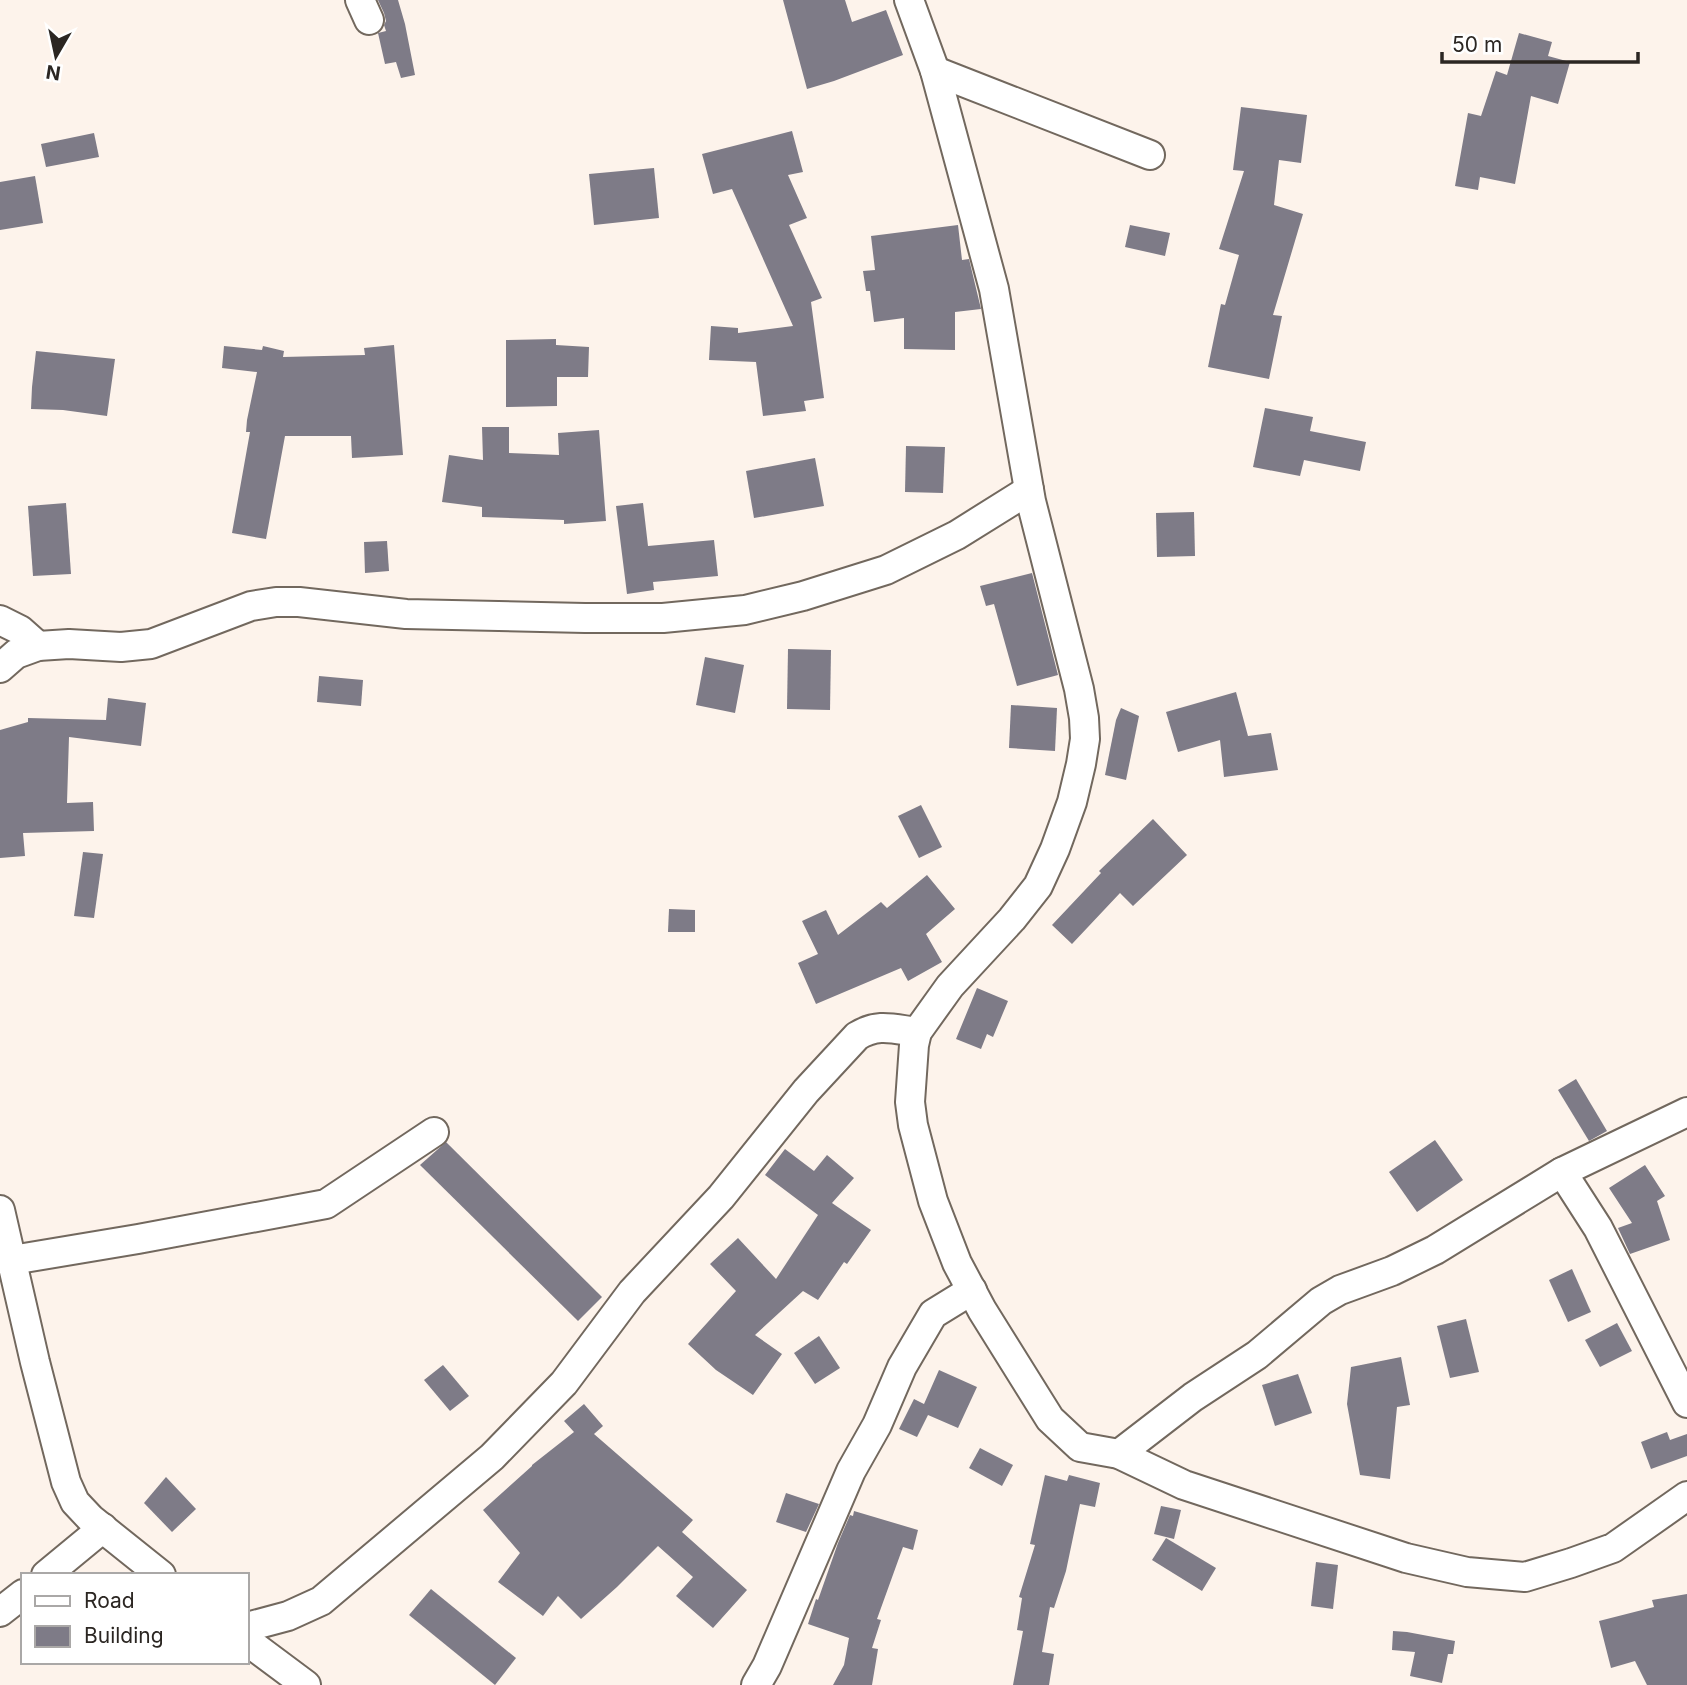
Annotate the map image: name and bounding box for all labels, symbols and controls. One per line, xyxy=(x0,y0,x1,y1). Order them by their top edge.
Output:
north arrow xyxy=(21,21,91,91)
scale bar xyxy=(1442,21,1638,65)
text: 50 m xyxy=(1452,32,1502,57)
text: N xyxy=(44,60,62,85)
legend xyxy=(21,1573,248,1664)
text: Road xyxy=(84,1588,135,1613)
text: Building xyxy=(84,1623,164,1648)

